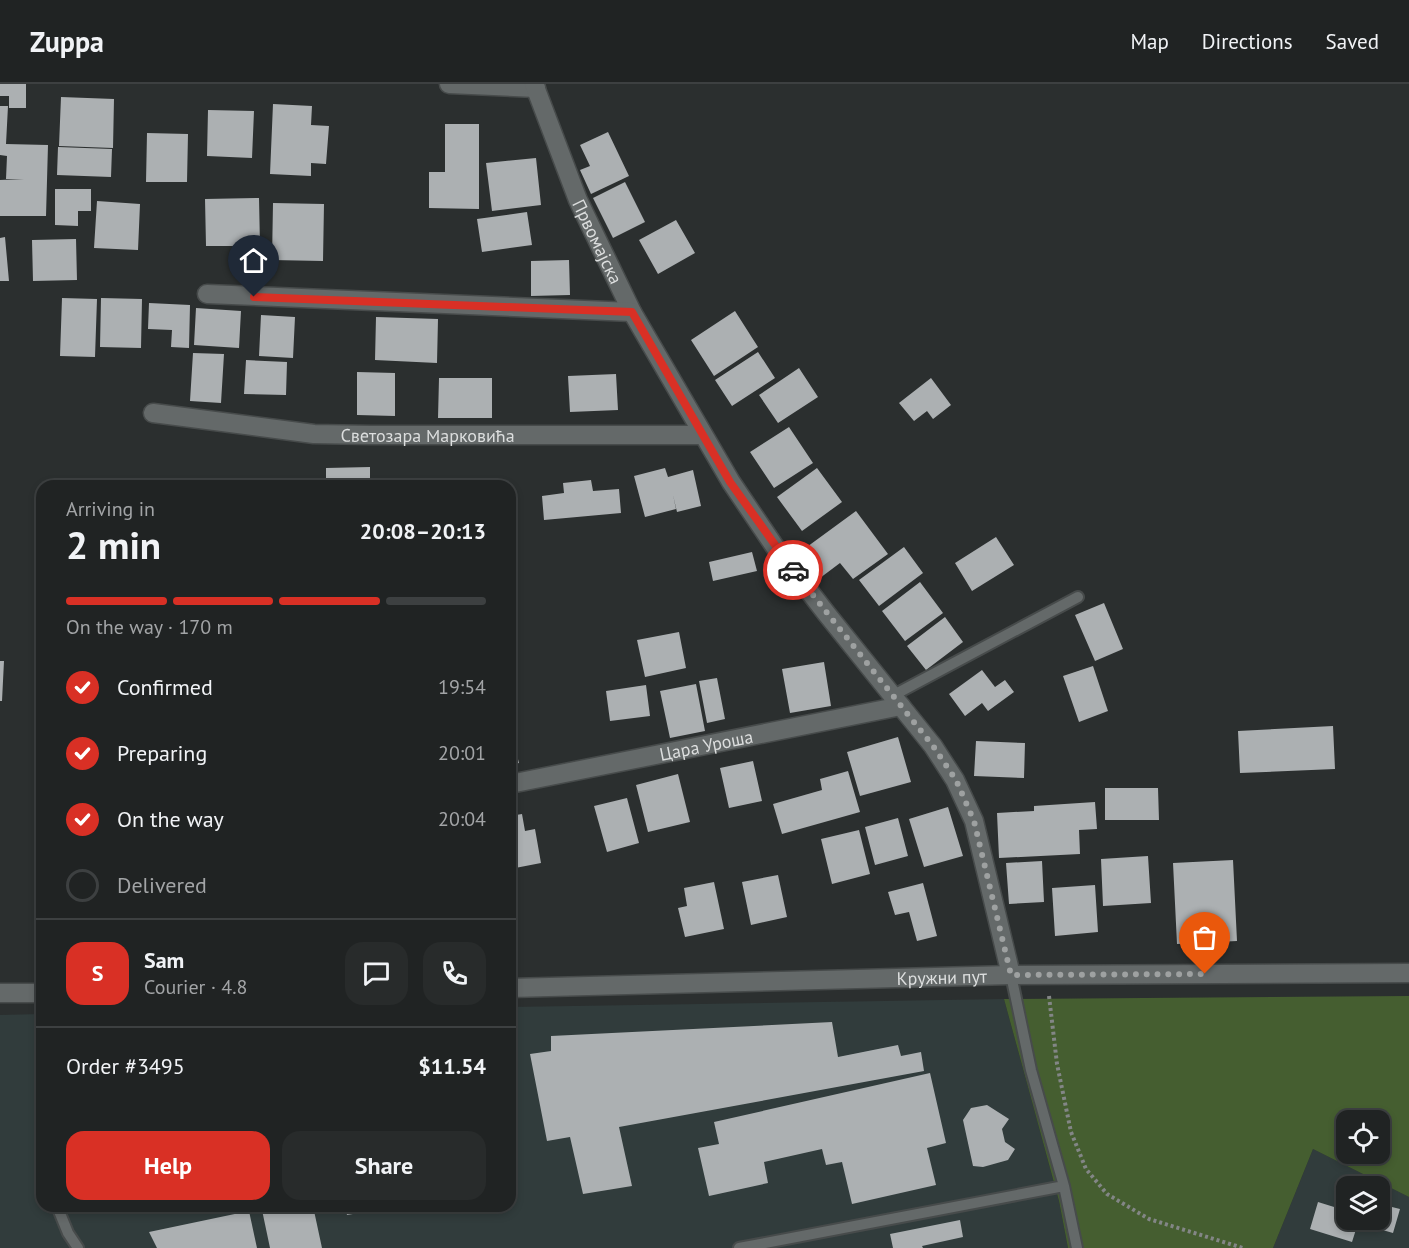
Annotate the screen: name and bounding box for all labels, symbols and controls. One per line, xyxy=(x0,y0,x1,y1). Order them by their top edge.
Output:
text: Zuppa xyxy=(30,23,104,60)
text: Map xyxy=(1130,28,1169,55)
text: Directions xyxy=(1202,28,1293,55)
text: Saved xyxy=(1326,28,1379,55)
street label: Првомајска xyxy=(568,195,628,287)
pin xyxy=(228,235,279,297)
icon: home xyxy=(237,244,270,277)
street label: Светозара Марковића xyxy=(340,423,515,447)
text: Arriving in xyxy=(66,496,155,522)
text: 20:08–20:13 xyxy=(360,517,486,545)
text: 2 min xyxy=(66,519,161,570)
courier xyxy=(763,540,823,600)
icon: car xyxy=(777,554,810,587)
text: On the way · 170 m xyxy=(66,614,233,640)
icon: check xyxy=(66,671,99,704)
text: Confirmed xyxy=(117,673,213,701)
text: 19:54 xyxy=(438,674,486,700)
street label: Цара Уроша xyxy=(657,724,755,765)
icon: check xyxy=(66,737,99,770)
text: Preparing xyxy=(117,739,207,767)
text: 20:01 xyxy=(438,740,486,766)
icon: check xyxy=(66,803,99,836)
text: On the way xyxy=(117,805,224,833)
text: 20:04 xyxy=(438,806,486,832)
text: Delivered xyxy=(117,871,207,899)
pin xyxy=(1179,912,1230,974)
icon: bag xyxy=(1188,921,1221,954)
button: chat xyxy=(345,942,408,1005)
button: phone xyxy=(423,942,486,1005)
text: Sam xyxy=(144,946,184,974)
text: S xyxy=(92,959,103,987)
street label: Кружни пут xyxy=(896,964,988,989)
text: Courier · 4.8 xyxy=(144,974,247,1000)
text: Order #3495 xyxy=(66,1052,185,1080)
text: $11.54 xyxy=(418,1052,486,1080)
map controls xyxy=(1336,1110,1390,1230)
button: locate xyxy=(1336,1110,1390,1164)
button: Help xyxy=(66,1131,270,1200)
button: Share xyxy=(282,1131,486,1200)
button: layers xyxy=(1336,1176,1390,1230)

